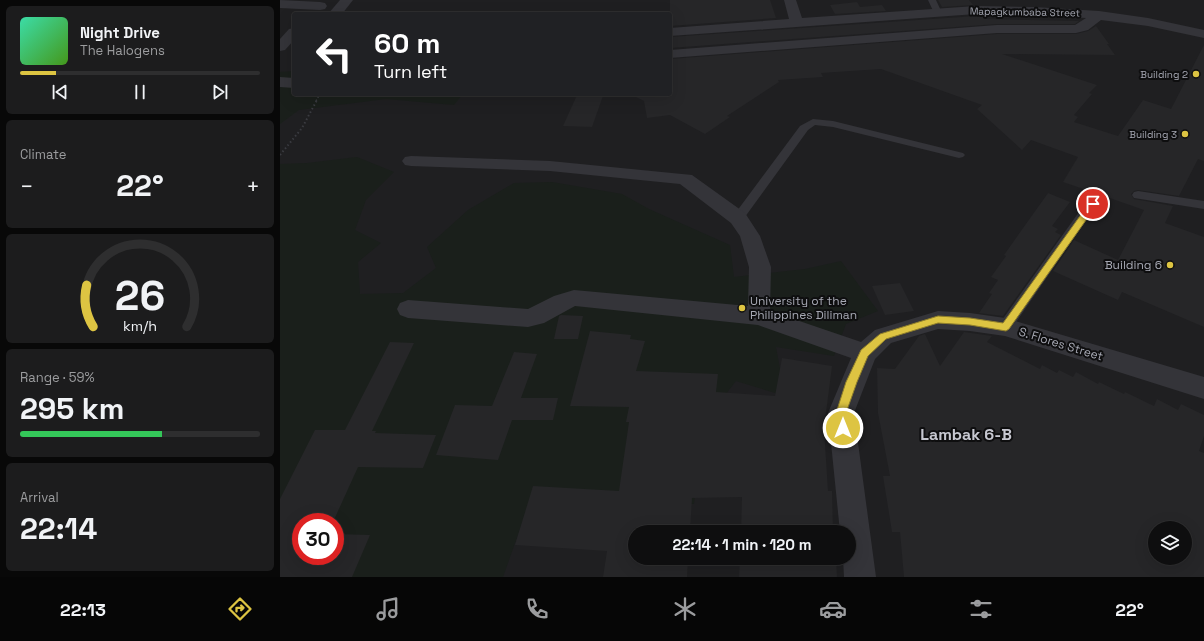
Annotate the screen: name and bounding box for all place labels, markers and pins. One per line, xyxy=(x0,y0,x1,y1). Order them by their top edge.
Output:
place label: Building 2 xyxy=(1140,68,1188,81)
marker: Building 2 xyxy=(1191,69,1201,79)
place label: Building 3 xyxy=(1129,128,1177,141)
marker: Building 3 xyxy=(1180,129,1190,139)
pin xyxy=(1076,187,1110,221)
place label: Building 6 xyxy=(1105,257,1162,273)
marker: Building 6 xyxy=(1165,260,1175,270)
place label: University of the Philippines Diliman xyxy=(750,293,857,323)
marker: University of the Philippines Diliman xyxy=(737,303,747,313)

